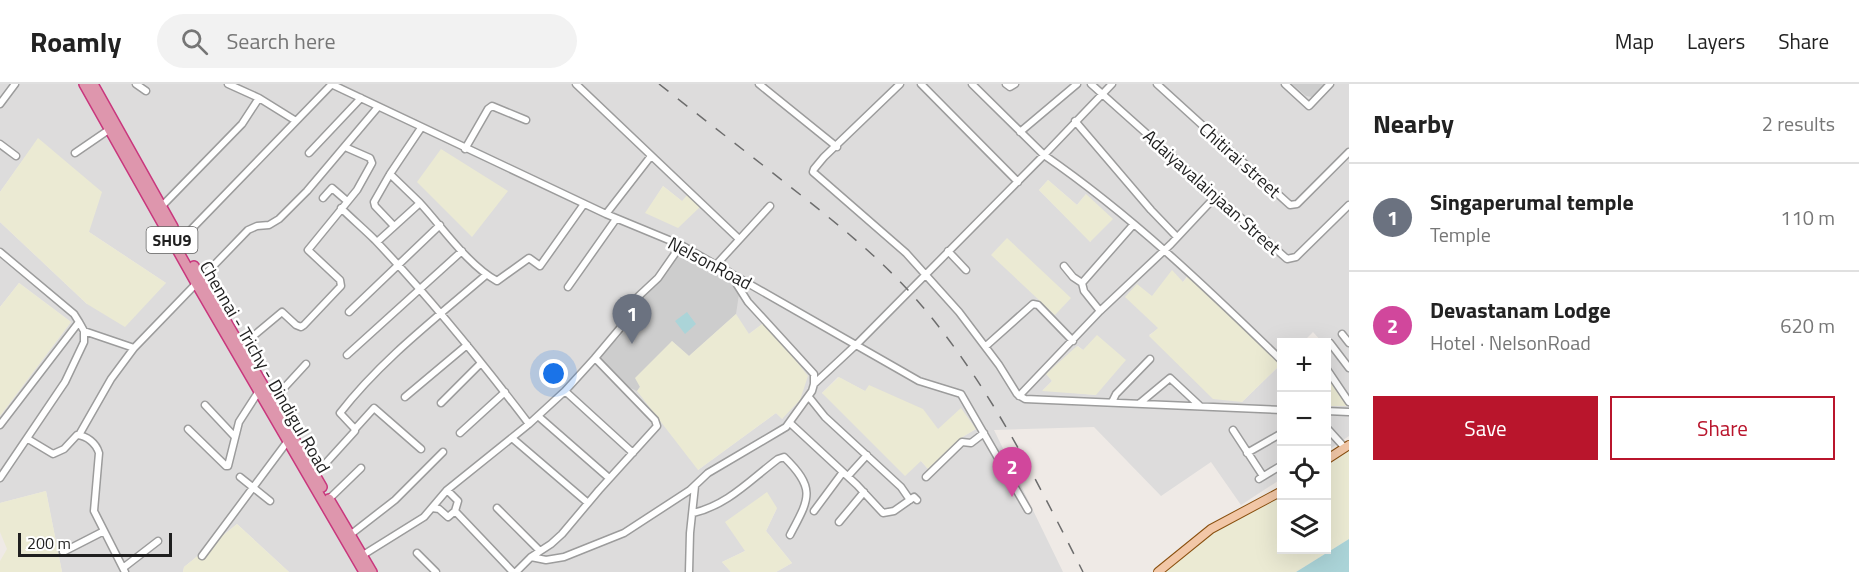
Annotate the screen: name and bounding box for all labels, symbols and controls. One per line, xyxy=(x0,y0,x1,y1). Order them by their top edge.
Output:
search box xyxy=(157,14,577,68)
text: Roamly xyxy=(30,20,121,63)
text: Search here xyxy=(226,24,336,58)
icon: search xyxy=(178,25,211,58)
text: Map xyxy=(1615,25,1654,57)
text: Layers xyxy=(1687,25,1745,57)
text: Share xyxy=(1778,25,1829,57)
text: Nearby xyxy=(1373,104,1454,143)
text: 2 results xyxy=(1762,108,1835,139)
street label: Chitirai street xyxy=(1193,116,1287,205)
street label: Adaiyavalainjaan Street xyxy=(1137,123,1287,262)
text: Singaperumal temple xyxy=(1430,185,1634,219)
text: 1 xyxy=(1387,202,1398,233)
text: 110 m xyxy=(1780,202,1835,233)
text: Temple xyxy=(1430,219,1491,250)
road number: SHU9 xyxy=(146,227,198,253)
street label: NelsonRoad xyxy=(663,230,757,296)
street label: Chennai - Trichy - Dindigul Road xyxy=(193,256,337,478)
text: Devastanam Lodge xyxy=(1430,293,1611,327)
pin: 1 xyxy=(612,294,652,344)
text: 2 xyxy=(1387,310,1398,341)
text: 620 m xyxy=(1780,310,1835,341)
text: Hotel · NelsonRoad xyxy=(1430,327,1591,358)
map controls xyxy=(1277,338,1331,554)
button: + xyxy=(1277,338,1331,392)
your location xyxy=(539,359,568,388)
button: − xyxy=(1277,392,1331,446)
button: Save xyxy=(1373,396,1598,460)
button: Share xyxy=(1610,396,1835,460)
button: locate xyxy=(1277,446,1331,500)
pin: 2 xyxy=(992,448,1032,497)
button: layers xyxy=(1277,500,1331,554)
scale bar xyxy=(18,530,172,558)
text: 200 m xyxy=(27,531,71,555)

